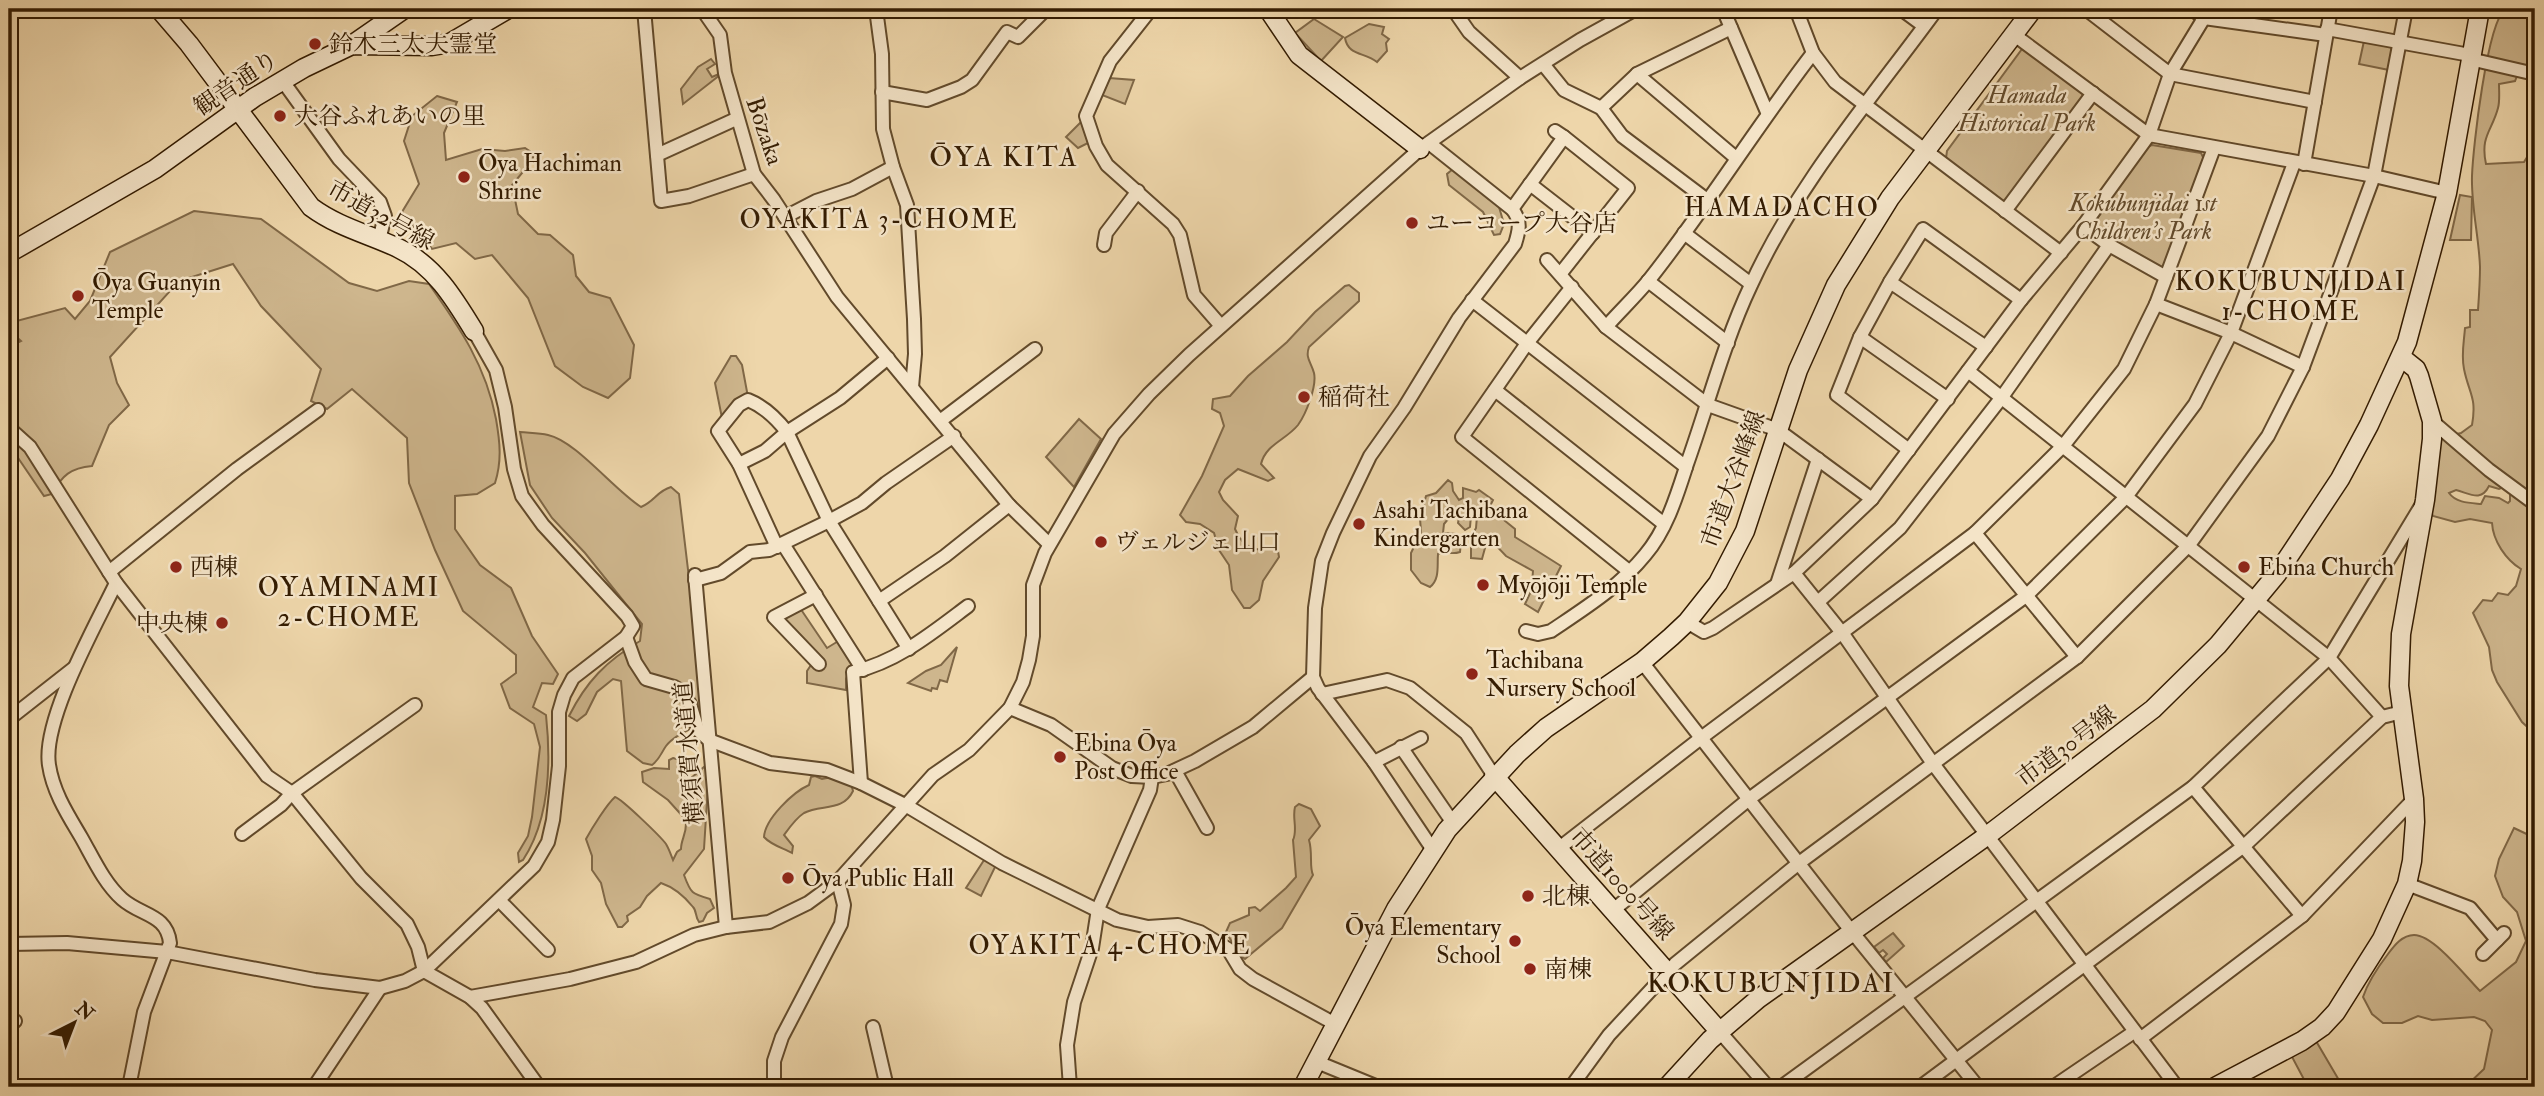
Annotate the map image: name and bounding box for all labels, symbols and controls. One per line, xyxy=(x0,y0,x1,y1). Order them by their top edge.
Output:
place label: 鈴木三太夫霊堂 xyxy=(329,29,497,60)
marker: 鈴木三太夫霊堂 xyxy=(307,36,323,52)
street label: 観音通り xyxy=(188,44,285,123)
park label: Hamada Historical Park xyxy=(1957,80,2096,139)
street label: Bōzaka xyxy=(738,93,791,170)
place label: 大谷ふれあいの里 xyxy=(294,101,486,132)
marker: 大谷ふれあいの里 xyxy=(272,108,288,124)
district label: ŌYA KITA xyxy=(929,140,1079,175)
place label: Ōya Hachiman Shrine xyxy=(478,148,622,207)
marker: Ōya Hachiman Shrine xyxy=(456,169,472,185)
street label: 市道32号線 xyxy=(322,173,440,257)
park label: Kokubunjidai 1st Children's Park xyxy=(2068,188,2218,247)
district label: HAMADACHO xyxy=(1684,192,1880,224)
district label: OYAKITA 3-CHOME xyxy=(740,204,1019,236)
place label: ユーコープ大谷店 xyxy=(1426,208,1617,239)
marker: ユーコープ大谷店 xyxy=(1404,215,1420,231)
district label: KOKUBUNJIDAI 1-CHOME xyxy=(2175,266,2407,328)
place label: Ōya Guanyin Temple xyxy=(92,267,221,326)
marker: Ōya Guanyin Temple xyxy=(70,288,86,304)
place label: 稲荷社 xyxy=(1318,382,1390,413)
marker: 稲荷社 xyxy=(1296,389,1312,405)
street label: 市道大谷峰線 xyxy=(1694,406,1773,552)
place label: Asahi Tachibana Kindergarten xyxy=(1372,495,1529,554)
marker: Asahi Tachibana Kindergarten xyxy=(1351,516,1367,532)
place label: ヴェルジェ山口 xyxy=(1115,527,1281,558)
marker: ヴェルジェ山口 xyxy=(1093,534,1109,550)
place label: 西棟 xyxy=(190,552,238,583)
place label: Ebina Church xyxy=(2258,552,2395,583)
marker: 西棟 xyxy=(168,559,184,575)
marker: Ebina Church xyxy=(2236,559,2252,575)
place label: Myōjōji Temple xyxy=(1497,570,1647,601)
district label: OYAMINAMI 2-CHOME xyxy=(258,572,440,634)
marker: Myōjōji Temple xyxy=(1475,577,1491,593)
place label: 中央棟 xyxy=(136,608,208,639)
marker: 中央棟 xyxy=(214,615,230,631)
place label: Tachibana Nursery School xyxy=(1486,645,1636,704)
marker: Tachibana Nursery School xyxy=(1464,666,1480,682)
street label: 横須賀水道道 xyxy=(668,680,711,826)
street label: 市道30号線 xyxy=(2010,699,2123,794)
place label: Ebina Ōya Post Office xyxy=(1074,728,1179,787)
marker: Ebina Ōya Post Office xyxy=(1052,749,1068,765)
street label: 市道1000号線 xyxy=(1563,821,1680,947)
place label: Ōya Public Hall xyxy=(802,863,954,894)
marker: Ōya Public Hall xyxy=(780,870,796,886)
place label: 北棟 xyxy=(1542,881,1590,912)
marker: 北棟 xyxy=(1520,888,1536,904)
place label: Ōya Elementary School xyxy=(1345,912,1501,971)
district label: OYAKITA 4-CHOME xyxy=(968,930,1252,962)
marker: Ōya Elementary School xyxy=(1507,933,1523,949)
place label: 南棟 xyxy=(1544,954,1592,985)
marker: 南棟 xyxy=(1522,961,1538,977)
district label: KOKUBUNJIDAI xyxy=(1647,966,1895,1001)
north arrow xyxy=(38,988,108,1058)
text: N xyxy=(70,996,100,1026)

